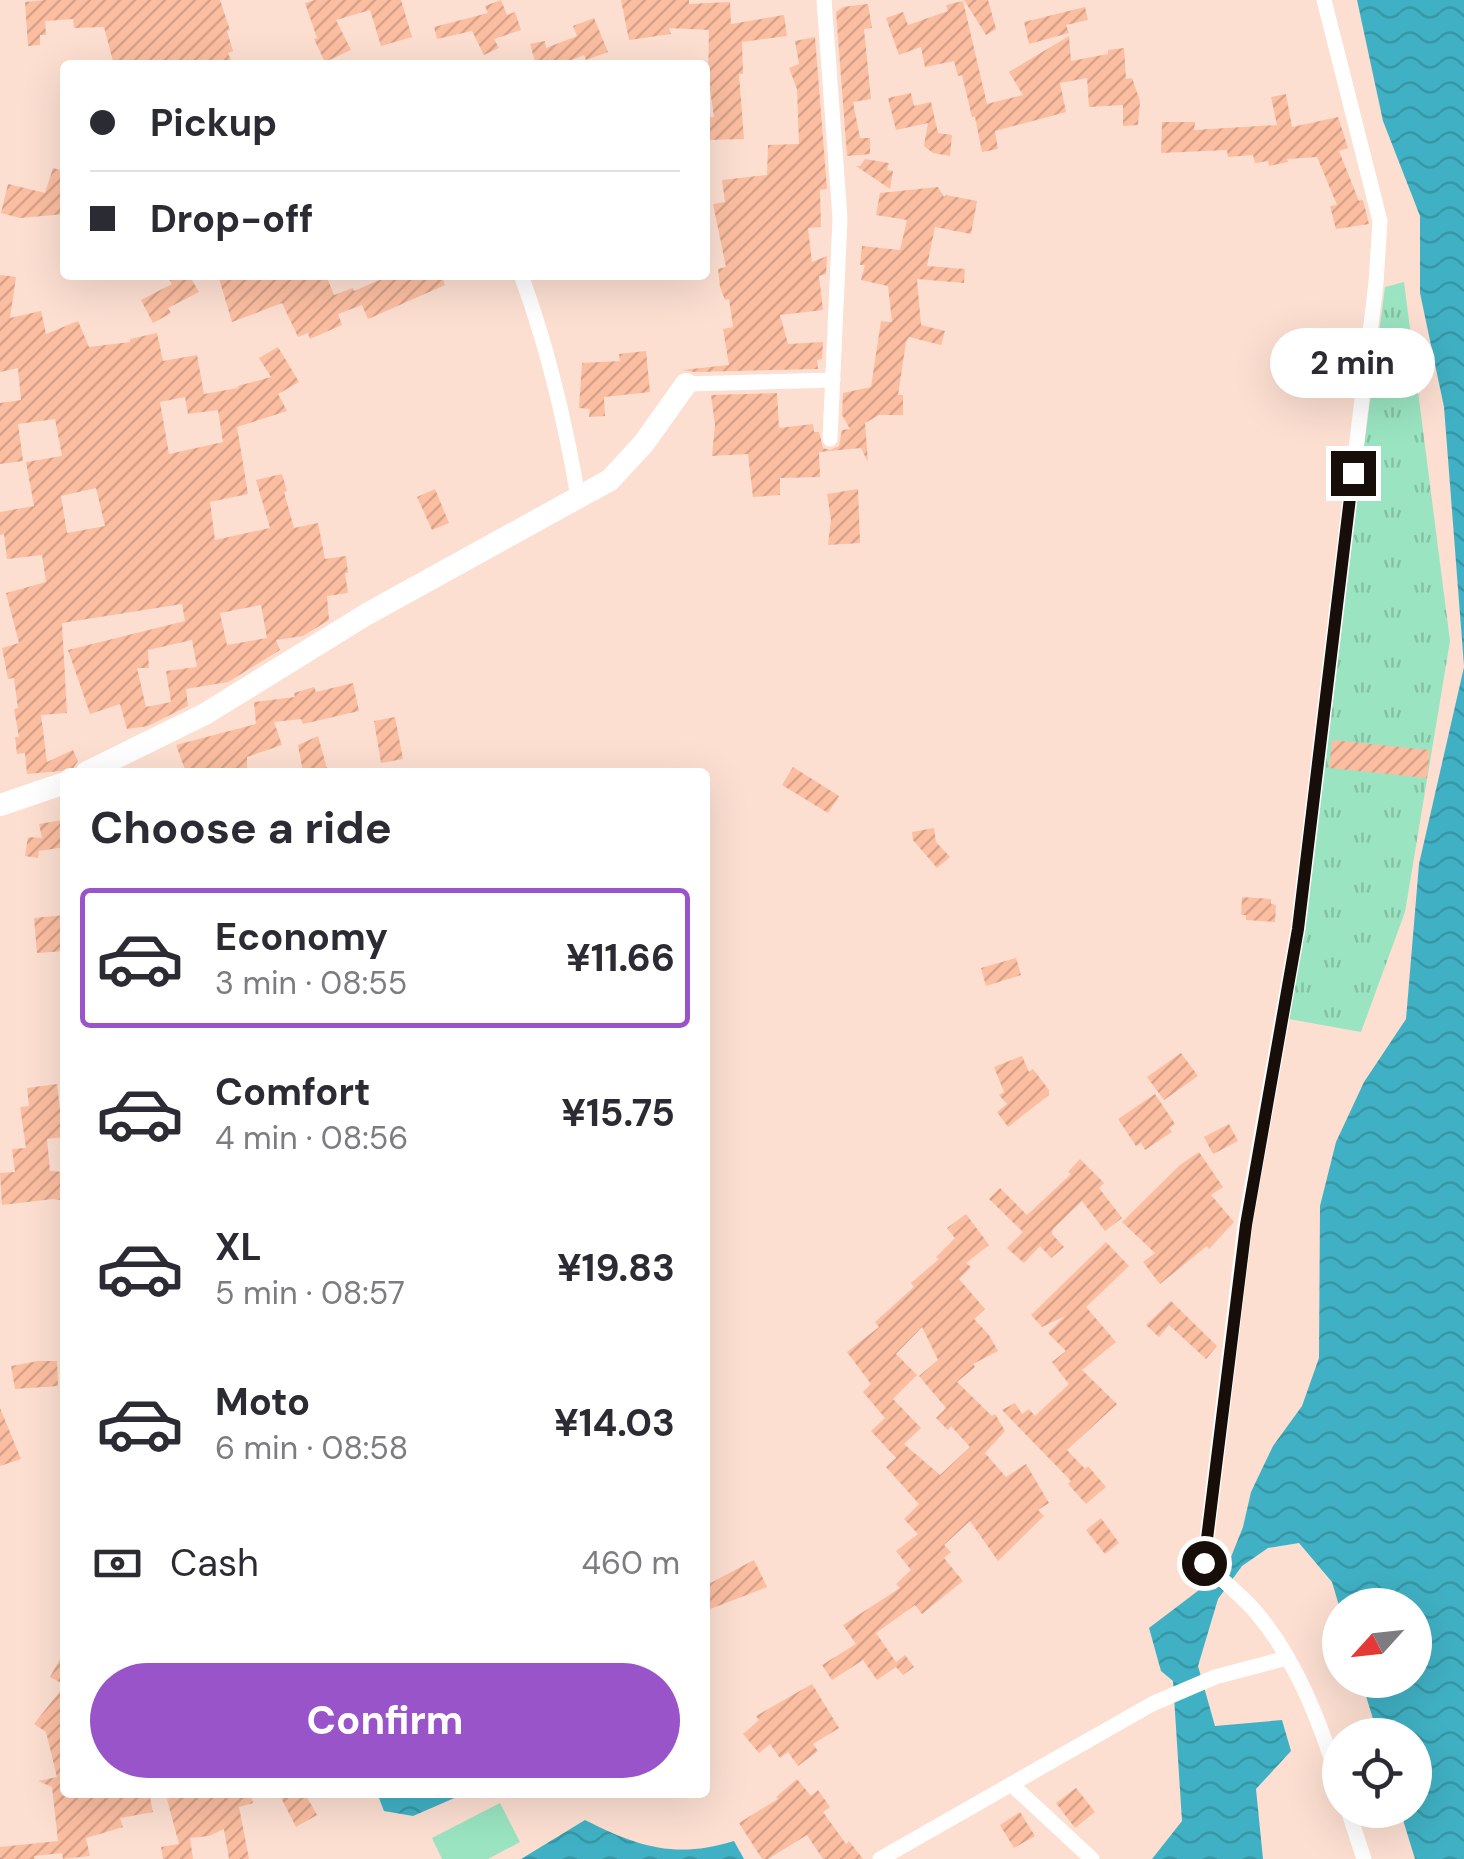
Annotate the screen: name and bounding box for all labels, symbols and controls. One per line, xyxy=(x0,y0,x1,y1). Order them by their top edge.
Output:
text: Pickup xyxy=(150,98,277,148)
text: Drop-off xyxy=(150,194,313,244)
callout: 2 min xyxy=(1270,328,1436,398)
text: 2 min xyxy=(1310,342,1395,384)
route end xyxy=(1331,451,1376,496)
text: Choose a ride xyxy=(90,798,392,857)
text: Economy xyxy=(215,912,388,962)
icon: car xyxy=(95,913,185,1003)
text: ¥11.66 xyxy=(566,933,675,983)
text: 3 min · 08:55 xyxy=(215,962,407,1004)
text: Comfort xyxy=(215,1067,371,1117)
icon: car xyxy=(95,1068,185,1158)
text: ¥15.75 xyxy=(561,1088,675,1138)
text: 4 min · 08:56 xyxy=(215,1117,408,1159)
text: XL xyxy=(215,1222,262,1272)
icon: car xyxy=(95,1223,185,1313)
text: ¥19.83 xyxy=(557,1243,675,1293)
text: 5 min · 08:57 xyxy=(215,1272,405,1314)
text: Moto xyxy=(215,1377,310,1427)
icon: car xyxy=(95,1378,185,1468)
text: ¥14.03 xyxy=(554,1398,675,1448)
text: 6 min · 08:58 xyxy=(215,1427,408,1469)
icon: cash xyxy=(90,1536,145,1591)
text: Cash xyxy=(170,1538,259,1588)
route start xyxy=(1182,1541,1227,1586)
text: 460 m xyxy=(582,1542,680,1584)
north arrow xyxy=(1322,1588,1432,1698)
map controls xyxy=(1322,1588,1432,1828)
button: Confirm xyxy=(90,1663,680,1778)
button: locate xyxy=(1322,1718,1432,1828)

